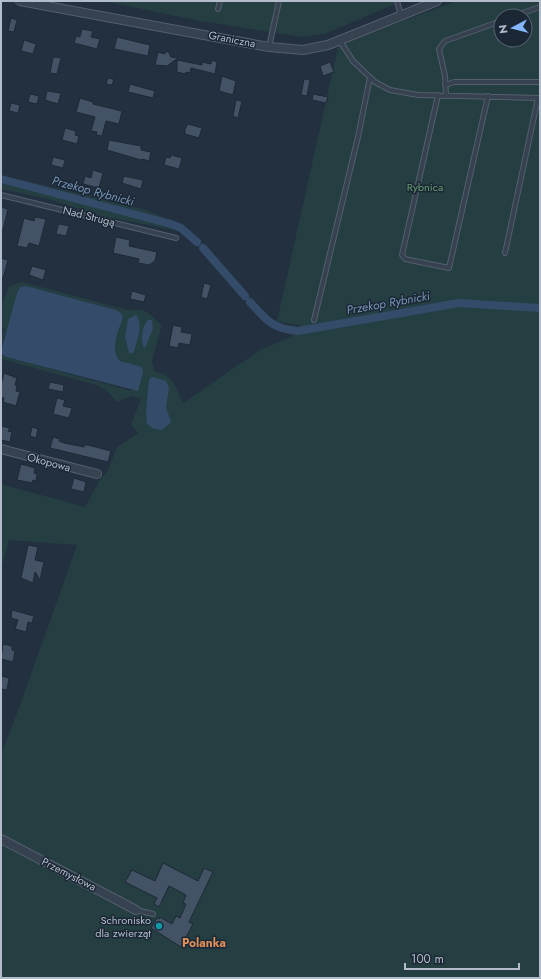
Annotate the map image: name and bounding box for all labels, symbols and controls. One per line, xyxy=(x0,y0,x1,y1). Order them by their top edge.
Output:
north arrow xyxy=(493,8,533,48)
text: N xyxy=(495,24,512,35)
street label: Graniczna xyxy=(207,27,257,51)
water label: Przekop Rybnicki xyxy=(50,171,137,211)
park label: Rybnica xyxy=(407,179,443,195)
street label: Nad Strugą xyxy=(61,202,117,230)
water label: Przekop Rybnicki xyxy=(345,287,432,319)
street label: Okopowa xyxy=(26,449,72,475)
street label: Przemysłowa xyxy=(39,853,99,895)
place label: Schronisko dla zwierząt xyxy=(95,912,151,941)
marker: Schronisko dla zwierząt xyxy=(154,921,164,931)
district label: Polanka xyxy=(182,934,226,952)
scale bar xyxy=(405,945,519,971)
text: 100 m xyxy=(411,950,444,968)

